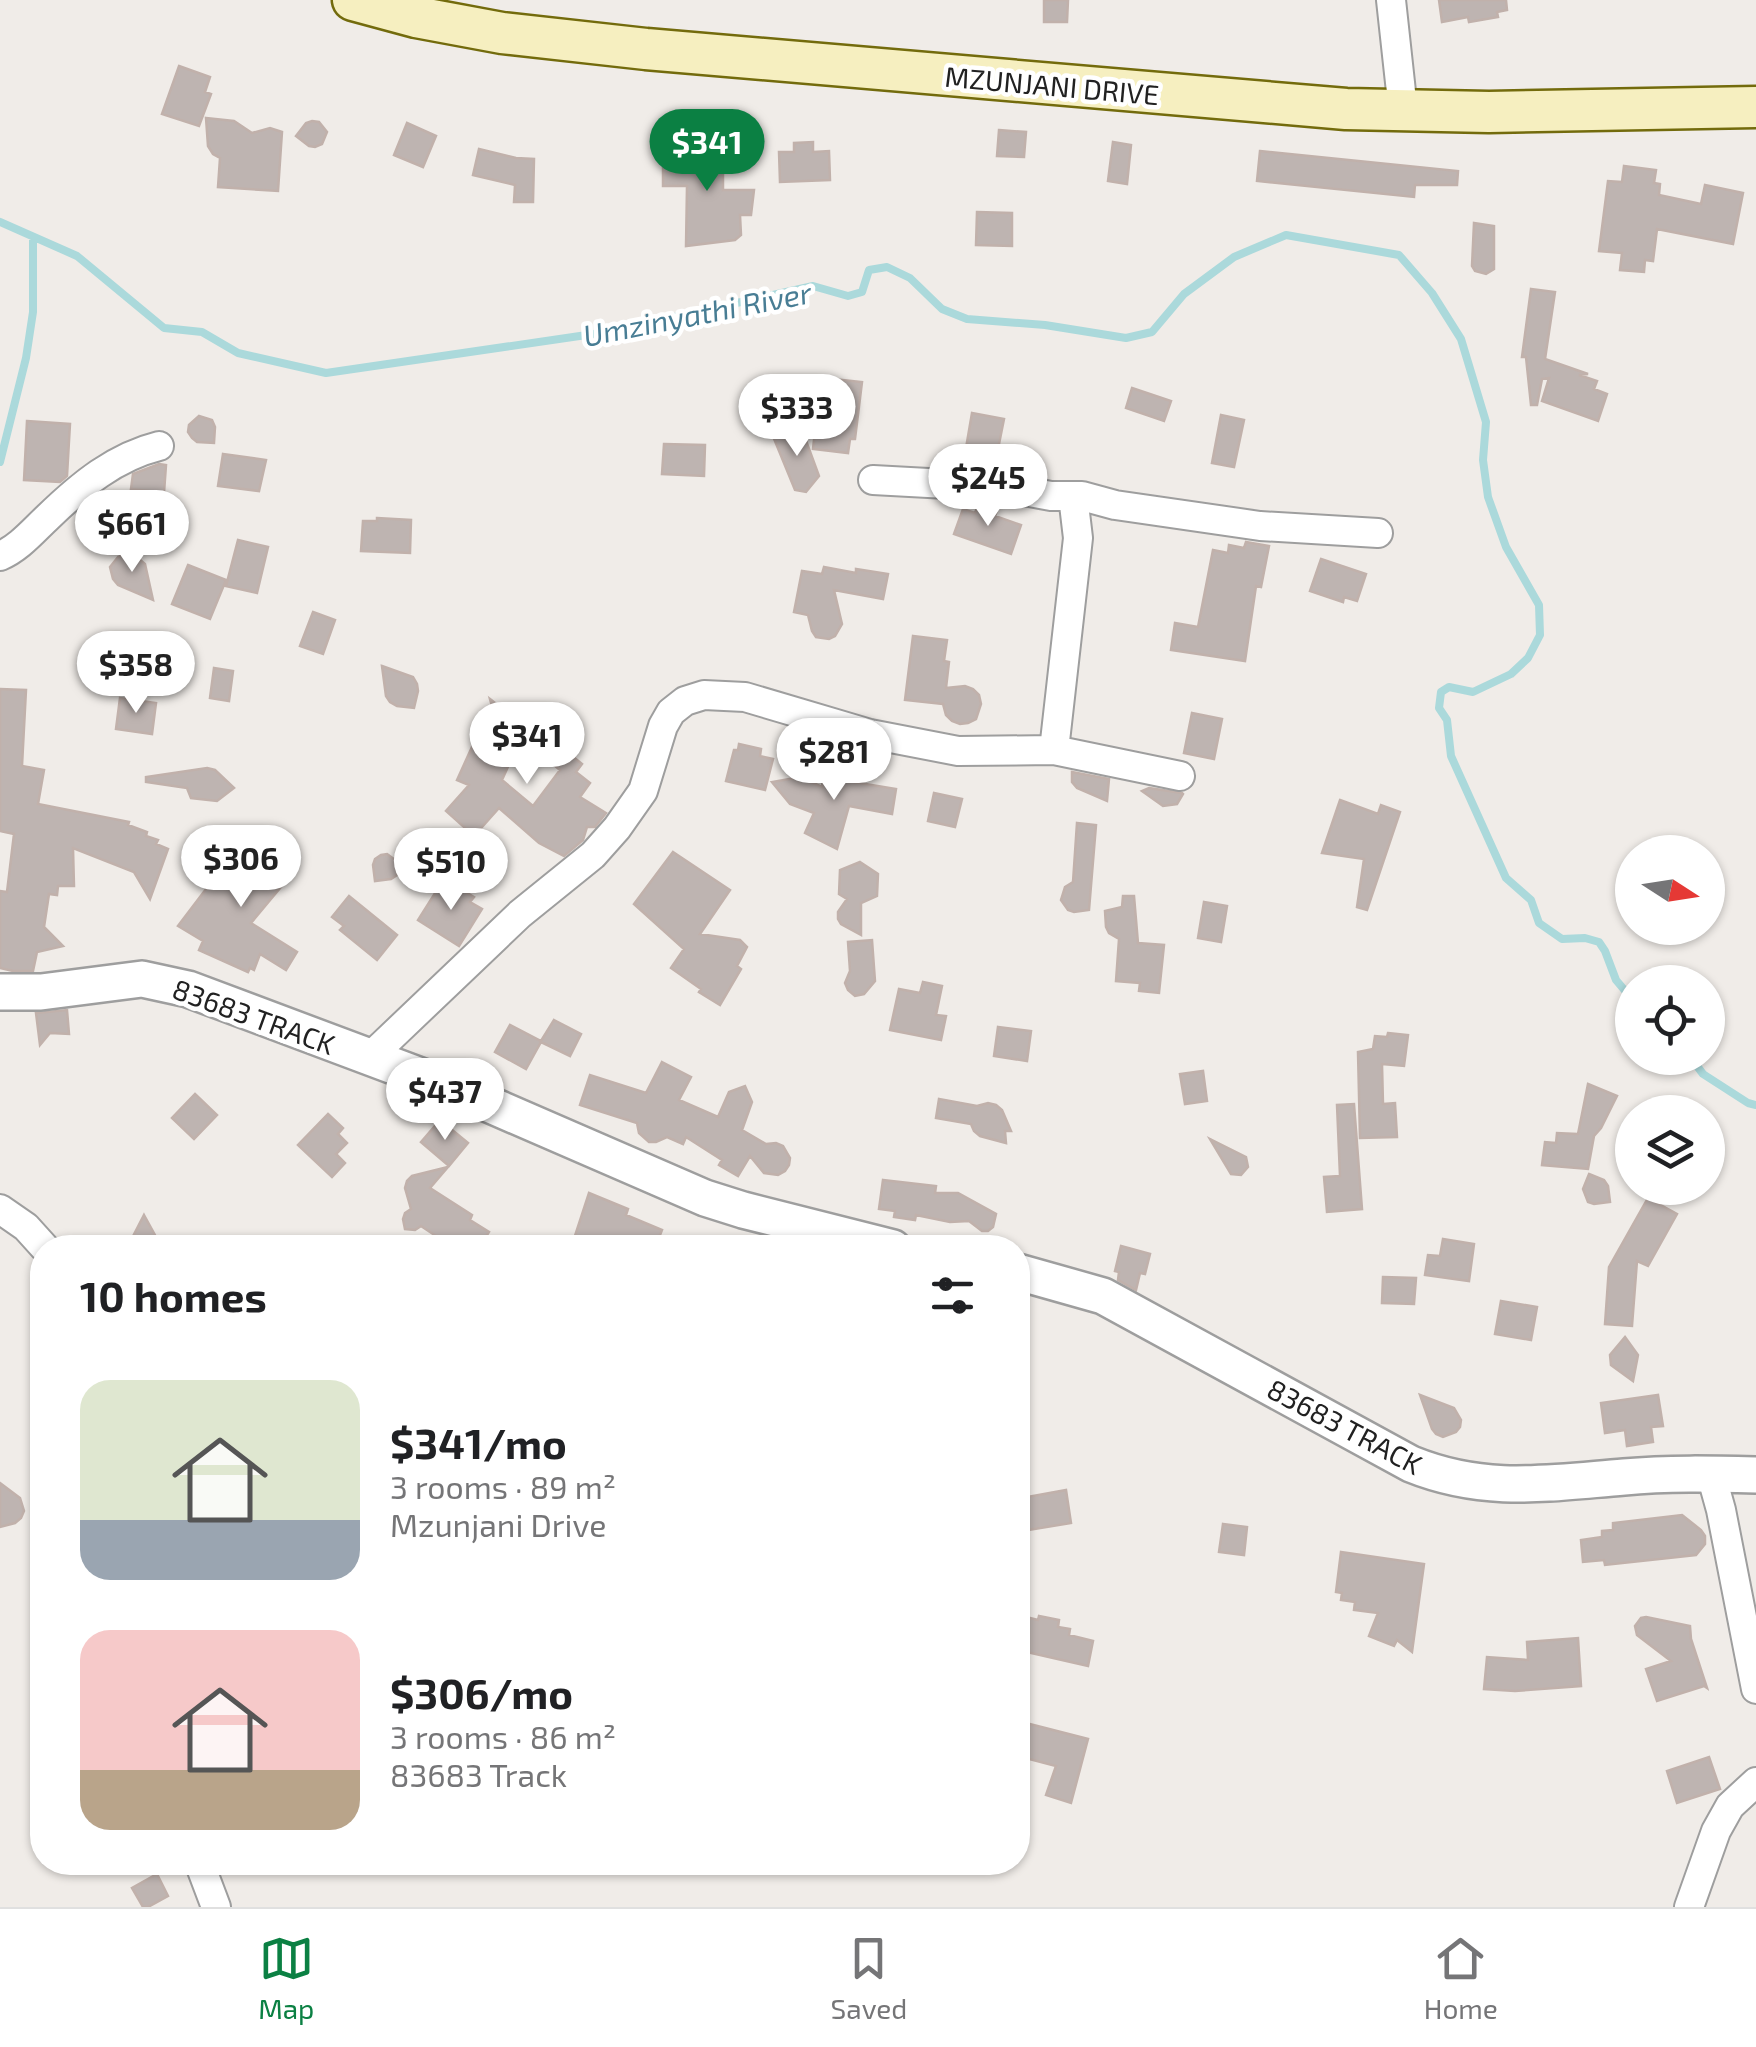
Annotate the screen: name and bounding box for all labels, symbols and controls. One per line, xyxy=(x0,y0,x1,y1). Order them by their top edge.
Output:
street label: MZUNJANI DRIVE xyxy=(943,59,1161,111)
pin: $341 xyxy=(648,109,766,194)
text: $341 xyxy=(672,122,742,160)
water label: Umzinyathi River xyxy=(580,273,815,354)
pin: $333 xyxy=(738,374,856,459)
text: $333 xyxy=(761,387,834,425)
pin: $245 xyxy=(929,444,1047,529)
text: $245 xyxy=(950,457,1026,495)
pin: $661 xyxy=(73,490,191,575)
text: $661 xyxy=(97,503,167,541)
pin: $358 xyxy=(77,631,195,716)
text: $358 xyxy=(99,644,173,682)
pin: $341 xyxy=(468,702,586,787)
text: $341 xyxy=(492,715,562,753)
pin: $281 xyxy=(775,718,893,803)
text: $281 xyxy=(799,731,869,769)
pin: $306 xyxy=(182,825,300,910)
pin: $510 xyxy=(392,828,510,913)
north arrow xyxy=(1615,835,1725,945)
map controls xyxy=(1615,835,1725,1205)
text: $306 xyxy=(203,838,279,876)
text: $510 xyxy=(416,841,486,879)
button: locate xyxy=(1615,965,1725,1075)
street label: 83683 TRACK xyxy=(168,971,340,1061)
pin: $437 xyxy=(386,1058,504,1143)
text: $437 xyxy=(408,1071,482,1109)
button: layers xyxy=(1615,1095,1725,1205)
icon: filters xyxy=(925,1268,980,1323)
text: 10 homes xyxy=(80,1270,267,1320)
street label: 83683 TRACK xyxy=(1262,1371,1428,1481)
text: $341/mo xyxy=(390,1417,567,1467)
icon: home xyxy=(160,1420,280,1540)
text: 3 rooms · 89 m² xyxy=(390,1467,616,1505)
text: Mzunjani Drive xyxy=(390,1505,606,1543)
text: $306/mo xyxy=(390,1667,573,1717)
icon: home xyxy=(160,1670,280,1790)
text: 3 rooms · 86 m² xyxy=(390,1717,616,1755)
text: 83683 Track xyxy=(390,1755,567,1793)
tab: Map xyxy=(258,1931,314,2025)
tab: Saved xyxy=(831,1931,907,2025)
tab: Home xyxy=(1424,1931,1498,2025)

